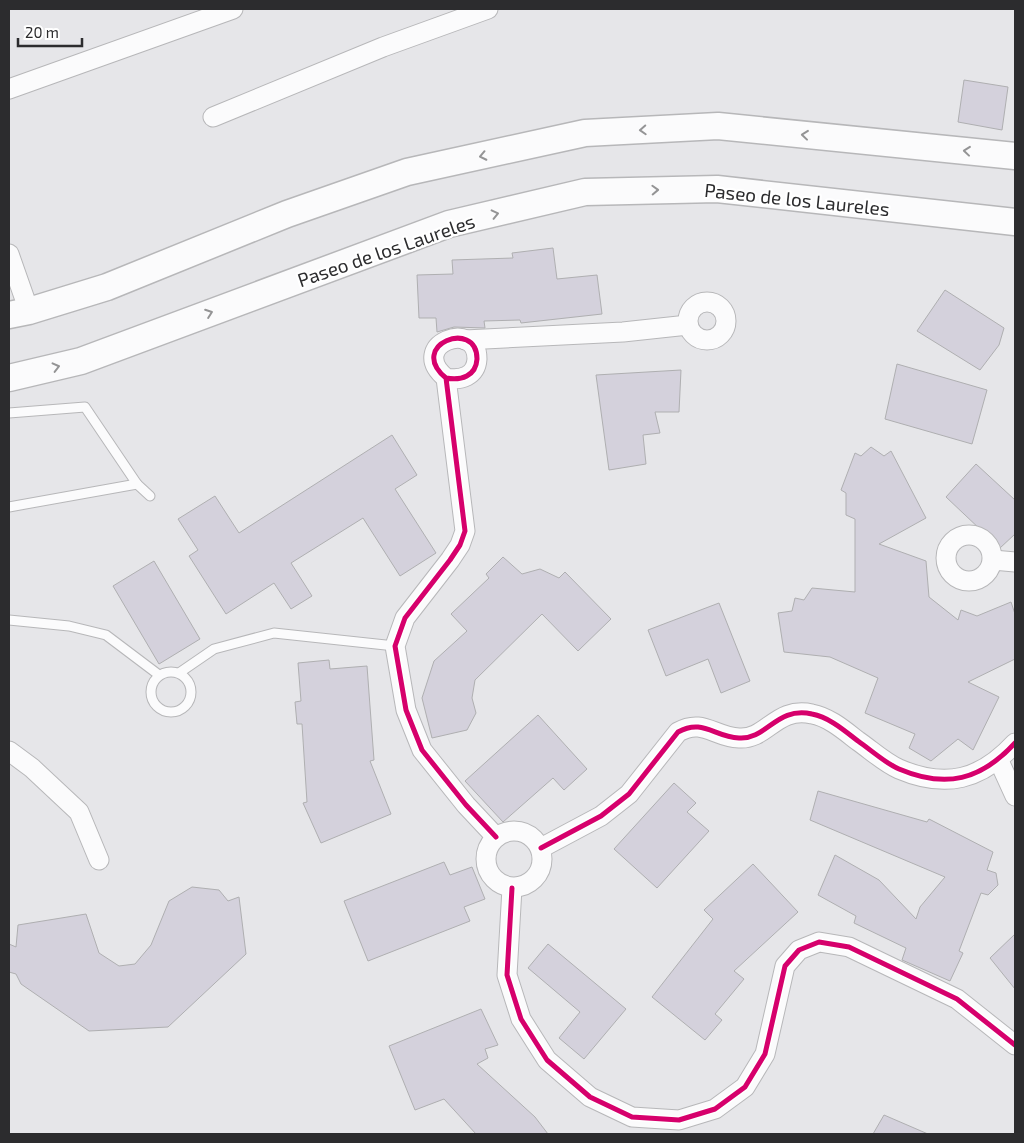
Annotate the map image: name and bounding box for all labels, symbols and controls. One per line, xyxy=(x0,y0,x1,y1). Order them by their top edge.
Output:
scale bar xyxy=(18,15,81,47)
text: 20 m xyxy=(25,23,59,41)
one-way arrow xyxy=(639,125,647,136)
one-way arrow xyxy=(801,130,809,141)
one-way arrow xyxy=(962,146,970,157)
one-way arrow xyxy=(479,150,488,160)
street label: Paseo de los Laureles xyxy=(703,178,891,220)
one-way arrow xyxy=(651,185,659,196)
street label: Paseo de los Laureles xyxy=(294,209,478,291)
one-way arrow xyxy=(490,209,499,219)
one-way arrow xyxy=(205,309,213,319)
one-way arrow xyxy=(52,362,61,373)

